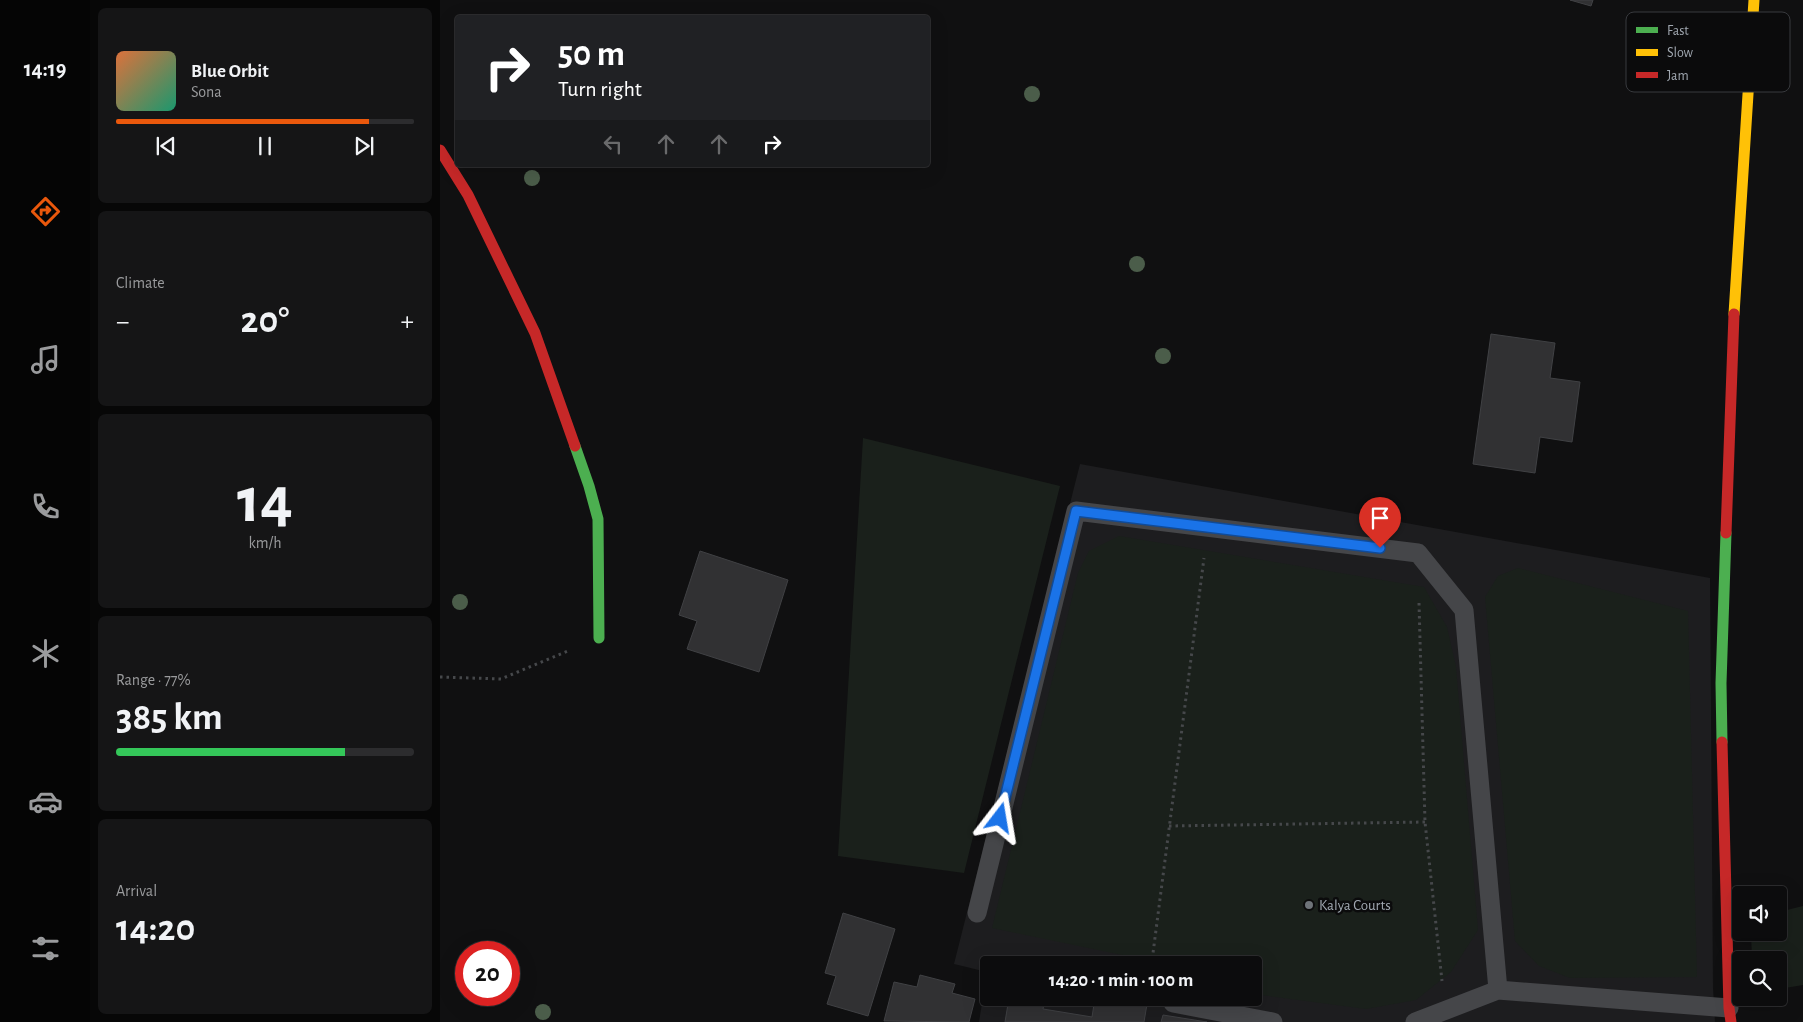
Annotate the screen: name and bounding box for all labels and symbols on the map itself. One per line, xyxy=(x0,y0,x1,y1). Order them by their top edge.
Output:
legend xyxy=(1626,12,1790,92)
text: Fast xyxy=(1667,24,1689,38)
text: Slow xyxy=(1667,46,1694,60)
text: Jam xyxy=(1667,69,1689,83)
pin xyxy=(1359,497,1401,548)
position arrow xyxy=(973,791,1025,843)
place label: Kalya Courts xyxy=(1319,898,1391,913)
marker: Kalya Courts xyxy=(1303,899,1315,911)
speed limit sign: 20 xyxy=(455,941,520,1006)

